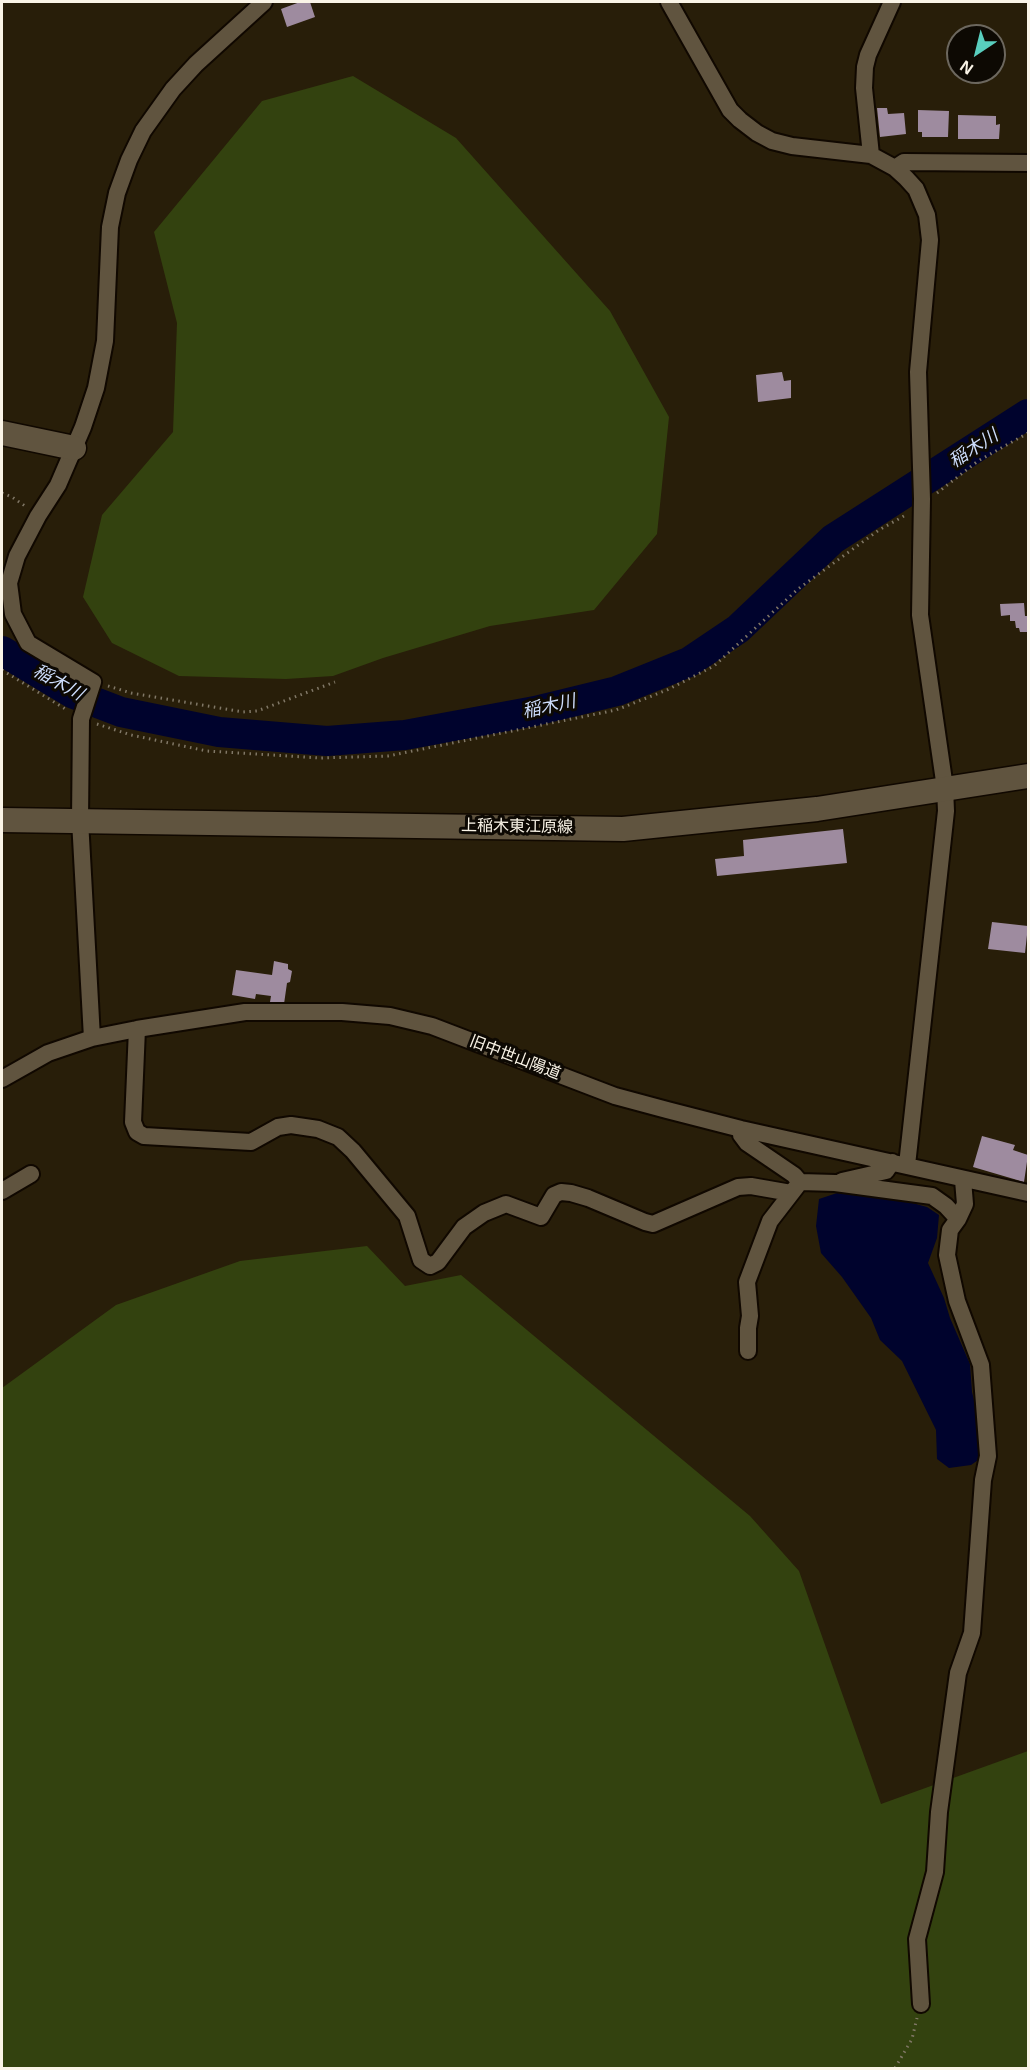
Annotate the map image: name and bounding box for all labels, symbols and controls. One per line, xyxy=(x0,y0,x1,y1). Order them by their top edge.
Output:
north arrow xyxy=(946,24,1006,84)
text: N xyxy=(957,57,976,78)
water label: 稲木川 xyxy=(945,425,1003,473)
water label: 稲木川 xyxy=(29,660,87,706)
water label: 稲木川 xyxy=(520,691,578,723)
street label: 上稲木東江原線 xyxy=(461,816,573,838)
street label: 旧中世山陽道 xyxy=(467,1032,563,1084)

